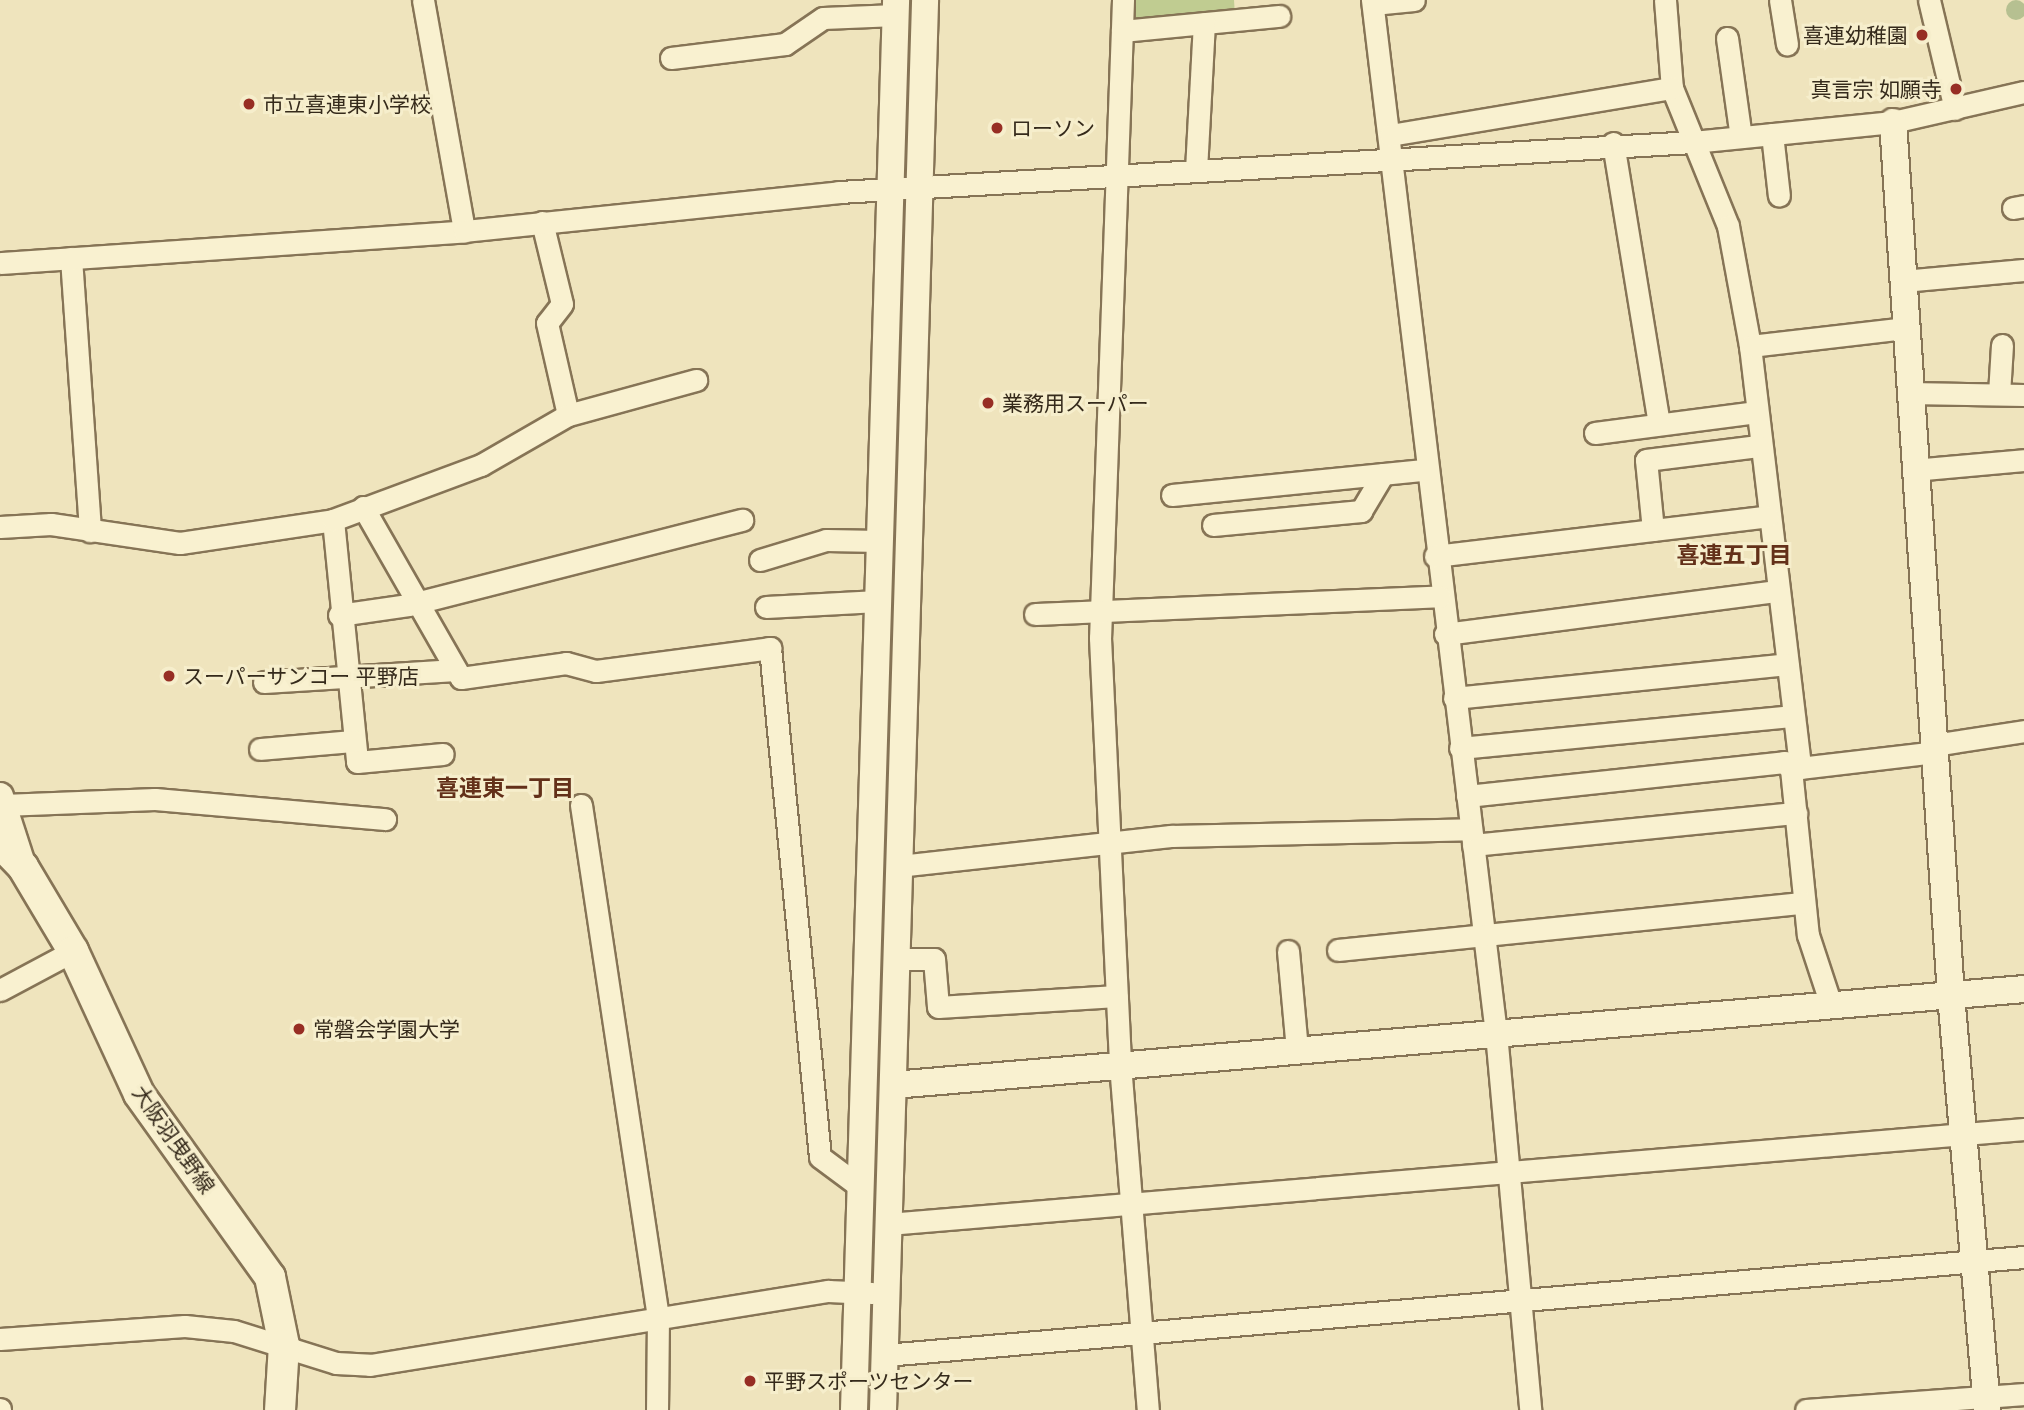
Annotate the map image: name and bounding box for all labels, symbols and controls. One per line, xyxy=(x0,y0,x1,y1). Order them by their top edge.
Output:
place label: 喜連幼稚園 xyxy=(1803,22,1908,48)
marker: 喜連幼稚園 xyxy=(1914,27,1930,43)
place label: 真言宗 如願寺 xyxy=(1811,76,1942,102)
marker: 真言宗 如願寺 xyxy=(1948,81,1964,97)
place label: 市立喜連東小学校 xyxy=(263,91,431,117)
marker: 市立喜連東小学校 xyxy=(241,96,257,112)
place label: ローソン xyxy=(1011,115,1095,141)
marker: ローソン xyxy=(989,120,1005,136)
place label: 業務用スーパー xyxy=(1002,390,1149,416)
marker: 業務用スーパー xyxy=(980,395,996,411)
district label: 喜連五丁目 xyxy=(1677,540,1791,568)
place label: スーパーサンコー 平野店 xyxy=(183,663,419,689)
marker: スーパーサンコー 平野店 xyxy=(161,668,177,684)
district label: 喜連東一丁目 xyxy=(436,773,574,801)
place label: 常磐会学園大学 xyxy=(313,1016,460,1042)
marker: 常磐会学園大学 xyxy=(291,1021,307,1037)
street label: 大阪羽曳野線 xyxy=(128,1080,220,1198)
place label: 平野スポーツセンター xyxy=(764,1368,974,1394)
marker: 平野スポーツセンター xyxy=(742,1373,758,1389)

